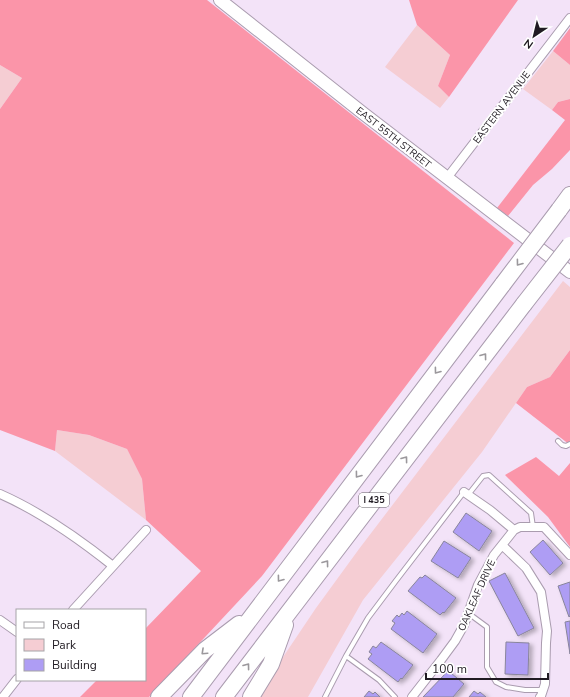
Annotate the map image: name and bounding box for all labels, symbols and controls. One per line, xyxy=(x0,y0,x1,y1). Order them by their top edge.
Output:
north arrow xyxy=(514,16,554,56)
text: N xyxy=(521,35,536,52)
street label: EASTERN AVENUE xyxy=(470,68,534,147)
street label: EAST 55TH STREET xyxy=(353,104,434,172)
one-way arrow xyxy=(516,259,523,266)
one-way arrow xyxy=(479,353,487,360)
one-way arrow xyxy=(435,367,442,374)
one-way arrow xyxy=(400,457,407,464)
one-way arrow xyxy=(356,471,363,478)
road number: I 435 xyxy=(359,493,389,507)
street label: OAKLEAF DRIVE xyxy=(455,557,499,633)
one-way arrow xyxy=(321,560,328,567)
one-way arrow xyxy=(278,574,285,581)
legend xyxy=(16,609,146,681)
text: Road xyxy=(52,617,80,633)
text: Park xyxy=(52,637,77,653)
one-way arrow xyxy=(201,647,208,654)
scale bar xyxy=(426,655,548,681)
text: Building xyxy=(52,657,97,673)
text: 100 m xyxy=(432,661,467,677)
one-way arrow xyxy=(243,663,250,670)

